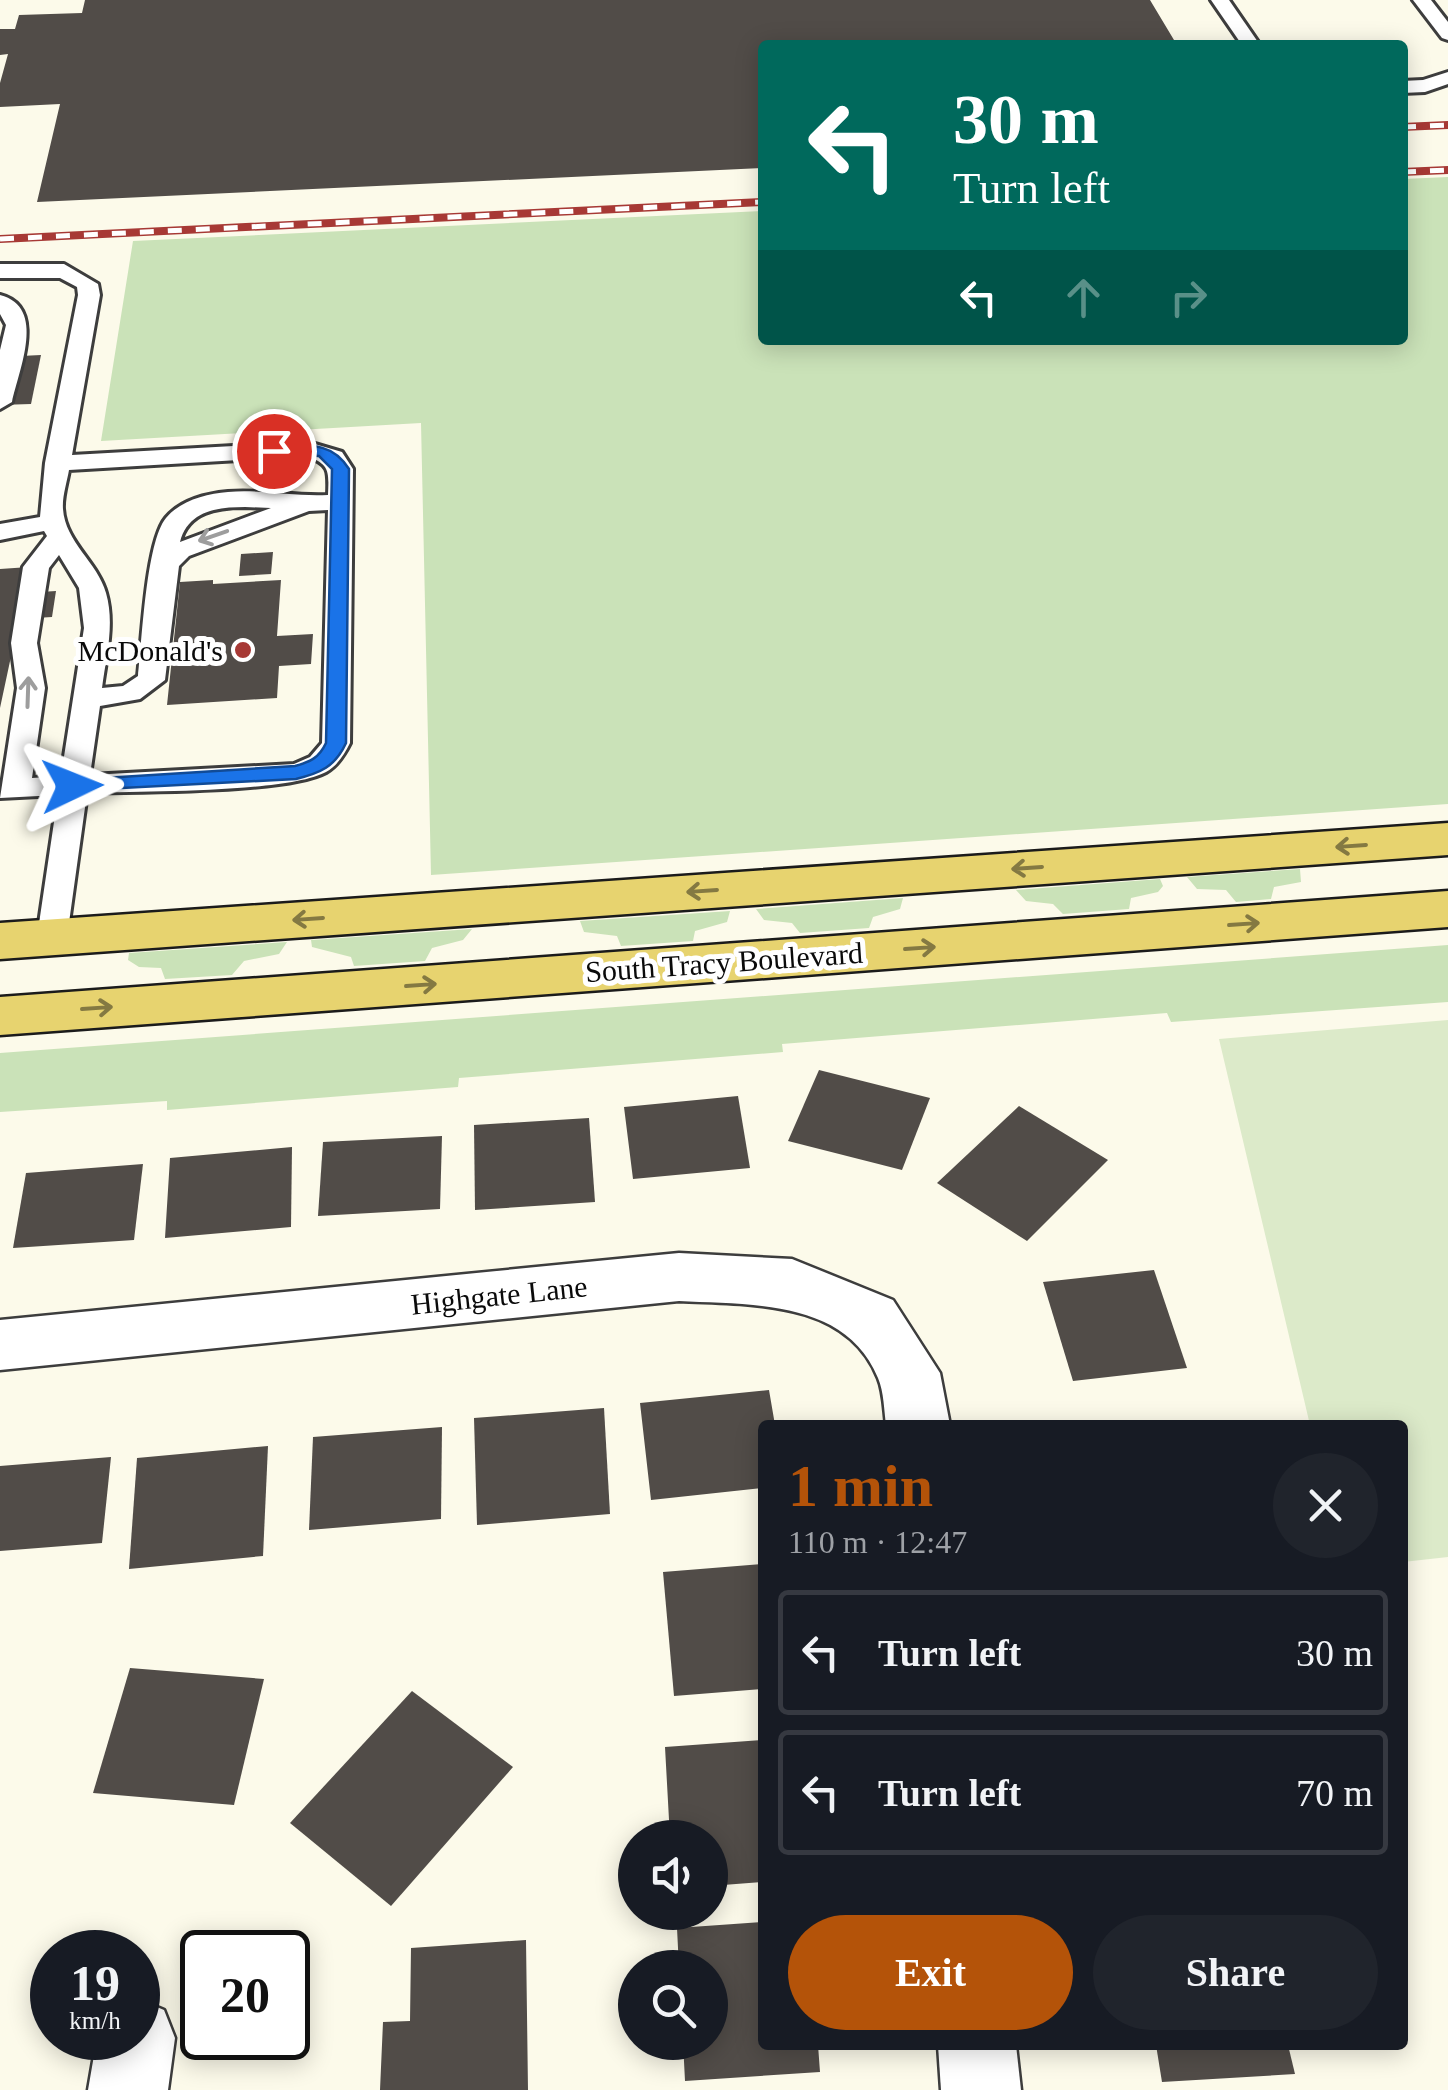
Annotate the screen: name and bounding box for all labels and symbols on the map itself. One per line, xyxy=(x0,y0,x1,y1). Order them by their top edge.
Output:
pin xyxy=(232,409,317,494)
one-way arrow xyxy=(198,529,230,547)
place label: McDonald's xyxy=(78,634,223,667)
marker: McDonald's xyxy=(232,639,254,661)
one-way arrow xyxy=(18,676,38,709)
position arrow xyxy=(20,734,124,838)
one-way arrow xyxy=(1335,836,1367,855)
one-way arrow xyxy=(1011,859,1043,878)
one-way arrow xyxy=(687,882,719,901)
one-way arrow xyxy=(293,910,325,929)
one-way arrow xyxy=(1228,915,1260,934)
street label: South Tracy Boulevard xyxy=(584,936,864,988)
one-way arrow xyxy=(903,938,936,957)
one-way arrow xyxy=(405,975,437,994)
one-way arrow xyxy=(81,999,113,1018)
street label: Highgate Lane xyxy=(409,1269,589,1321)
speed limit sign: 20 xyxy=(180,1930,310,2060)

